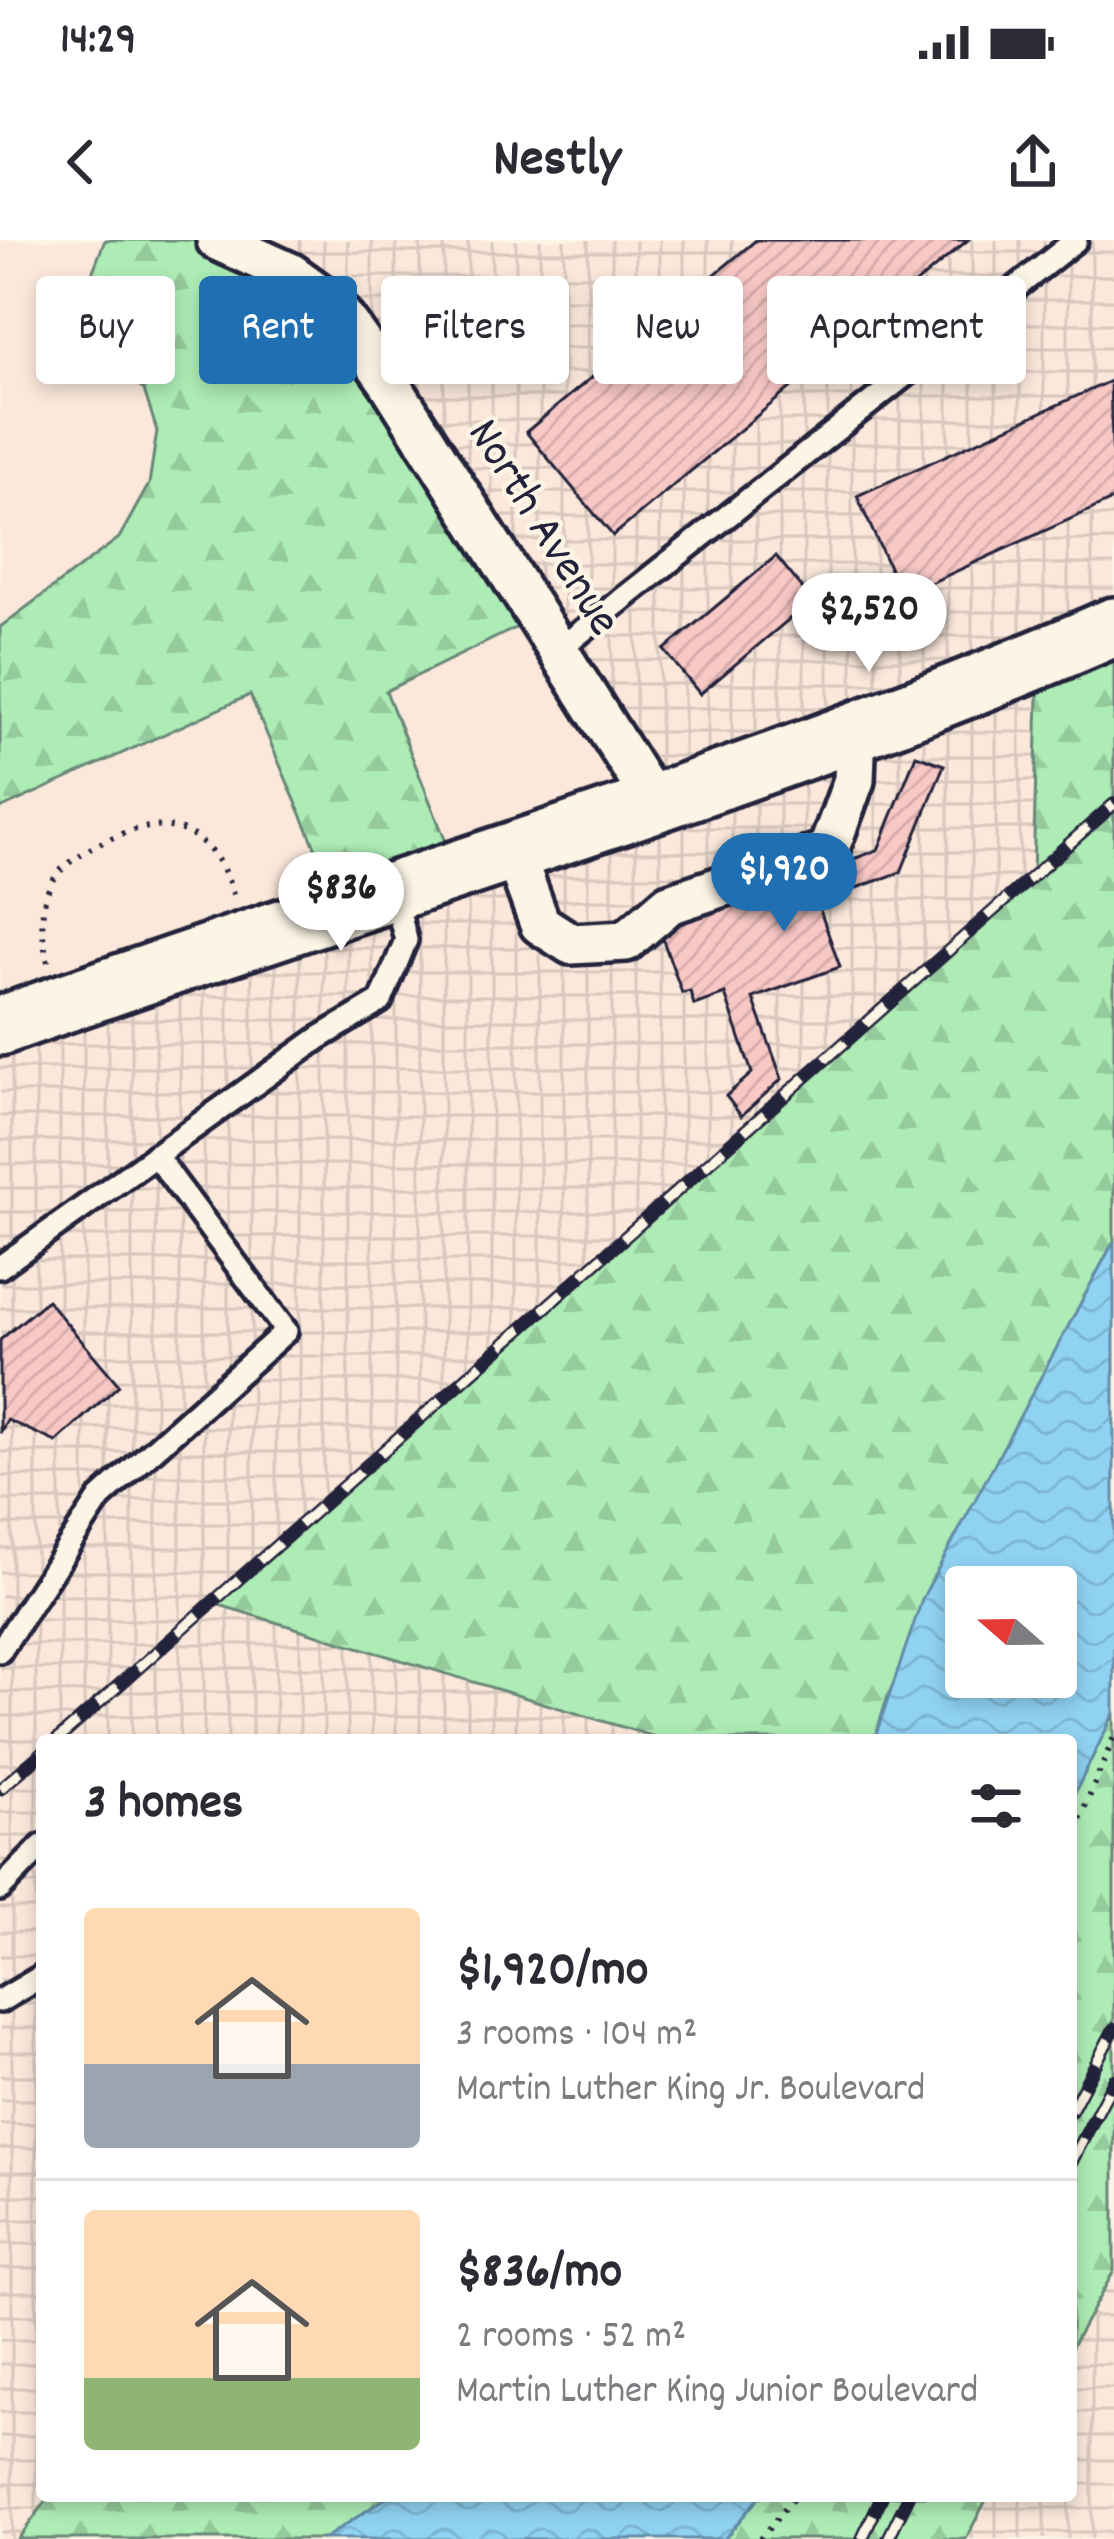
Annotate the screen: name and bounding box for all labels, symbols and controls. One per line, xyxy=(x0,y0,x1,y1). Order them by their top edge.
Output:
text: 14:29 xyxy=(60,10,136,74)
text: Nestly xyxy=(493,124,621,201)
icon: back xyxy=(48,129,114,195)
icon: share xyxy=(1000,129,1066,195)
chip: Buy xyxy=(36,276,175,384)
chip: Rent xyxy=(199,276,357,384)
chip: Filters xyxy=(381,276,569,384)
chip: New xyxy=(593,276,743,384)
chip: Apartment xyxy=(767,276,1026,384)
street label: North Avenue xyxy=(447,407,635,651)
pin: $2,520 xyxy=(771,573,967,675)
text: $2,520 xyxy=(819,584,919,639)
pin: $1,920 xyxy=(686,833,882,935)
text: $1,920 xyxy=(738,844,830,899)
pin: $836 xyxy=(270,852,412,954)
text: $836 xyxy=(305,863,377,918)
north arrow xyxy=(945,1566,1077,1698)
map controls xyxy=(945,1566,1077,1698)
text: 3 homes xyxy=(84,1770,243,1842)
icon: filters xyxy=(963,1773,1029,1839)
text: $1,920/mo xyxy=(456,1937,648,2009)
icon: home xyxy=(180,1956,324,2100)
text: 3 rooms · 104 m² xyxy=(456,2009,697,2064)
text: Martin Luther King Jr. Boulevard xyxy=(456,2064,925,2119)
text: $836/mo xyxy=(456,2239,622,2311)
icon: home xyxy=(180,2258,324,2402)
text: 2 rooms · 52 m² xyxy=(456,2311,686,2366)
text: Martin Luther King Junior Boulevard xyxy=(456,2366,978,2421)

